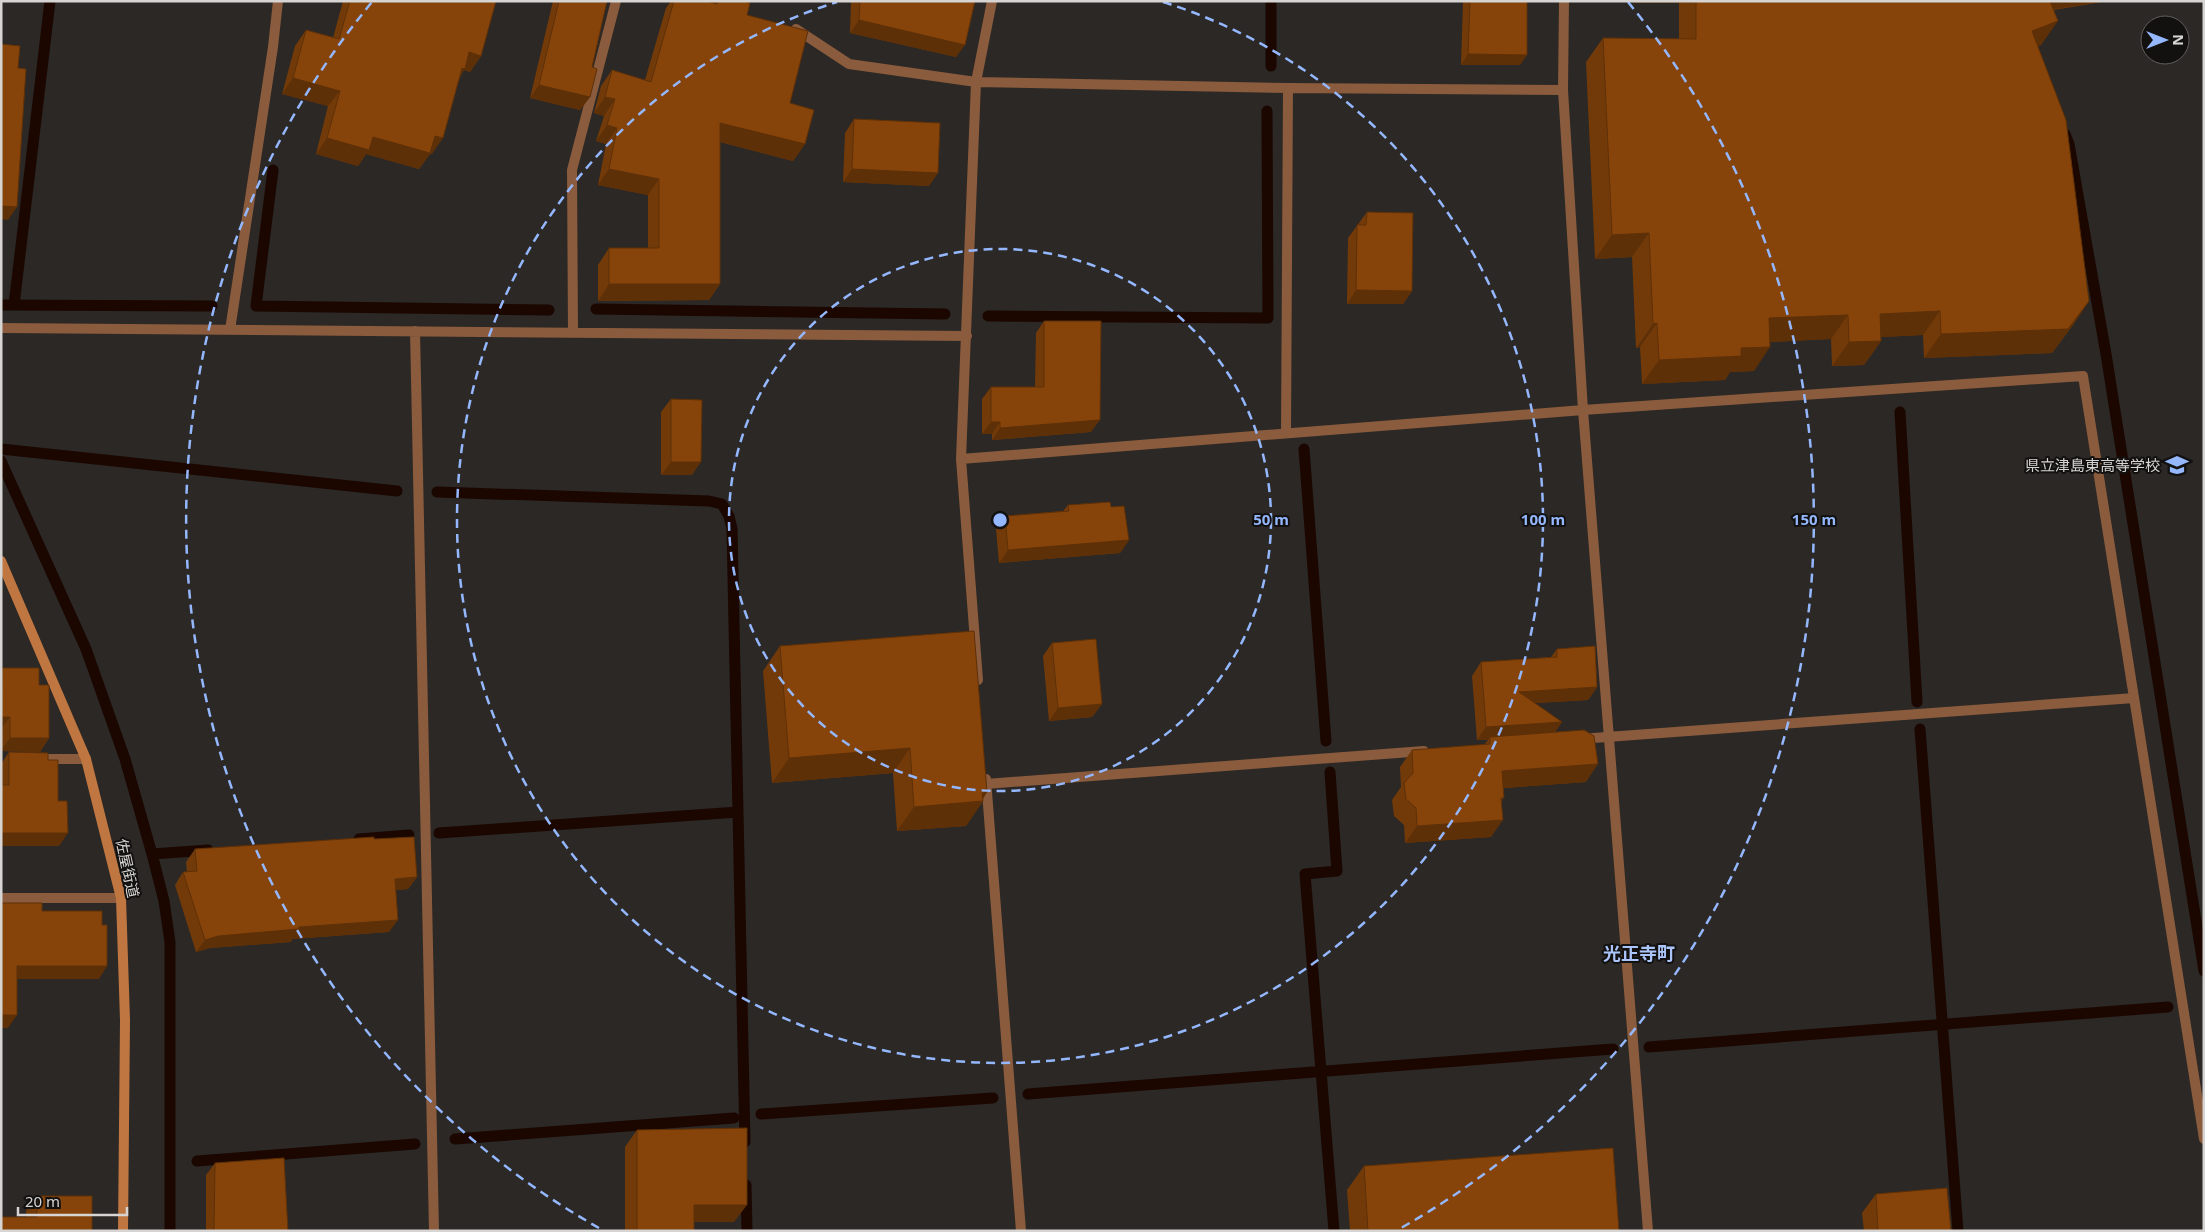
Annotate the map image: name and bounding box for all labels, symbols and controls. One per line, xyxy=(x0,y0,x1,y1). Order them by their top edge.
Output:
north arrow xyxy=(2140,15,2190,65)
text: N xyxy=(2169,34,2188,46)
school or university icon: 県立津島東高等学校 xyxy=(2164,452,2190,478)
place label: 県立津島東高等学校 xyxy=(2025,455,2160,475)
text: 50 m xyxy=(1253,509,1289,529)
text: 100 m xyxy=(1521,509,1565,529)
text: 150 m xyxy=(1792,509,1836,529)
centre of rings xyxy=(991,511,1009,529)
street label: 佐屋街道 xyxy=(112,837,144,899)
district label: 光正寺町 xyxy=(1603,941,1675,965)
scale bar xyxy=(18,1184,126,1216)
text: 20 m xyxy=(25,1191,60,1211)

